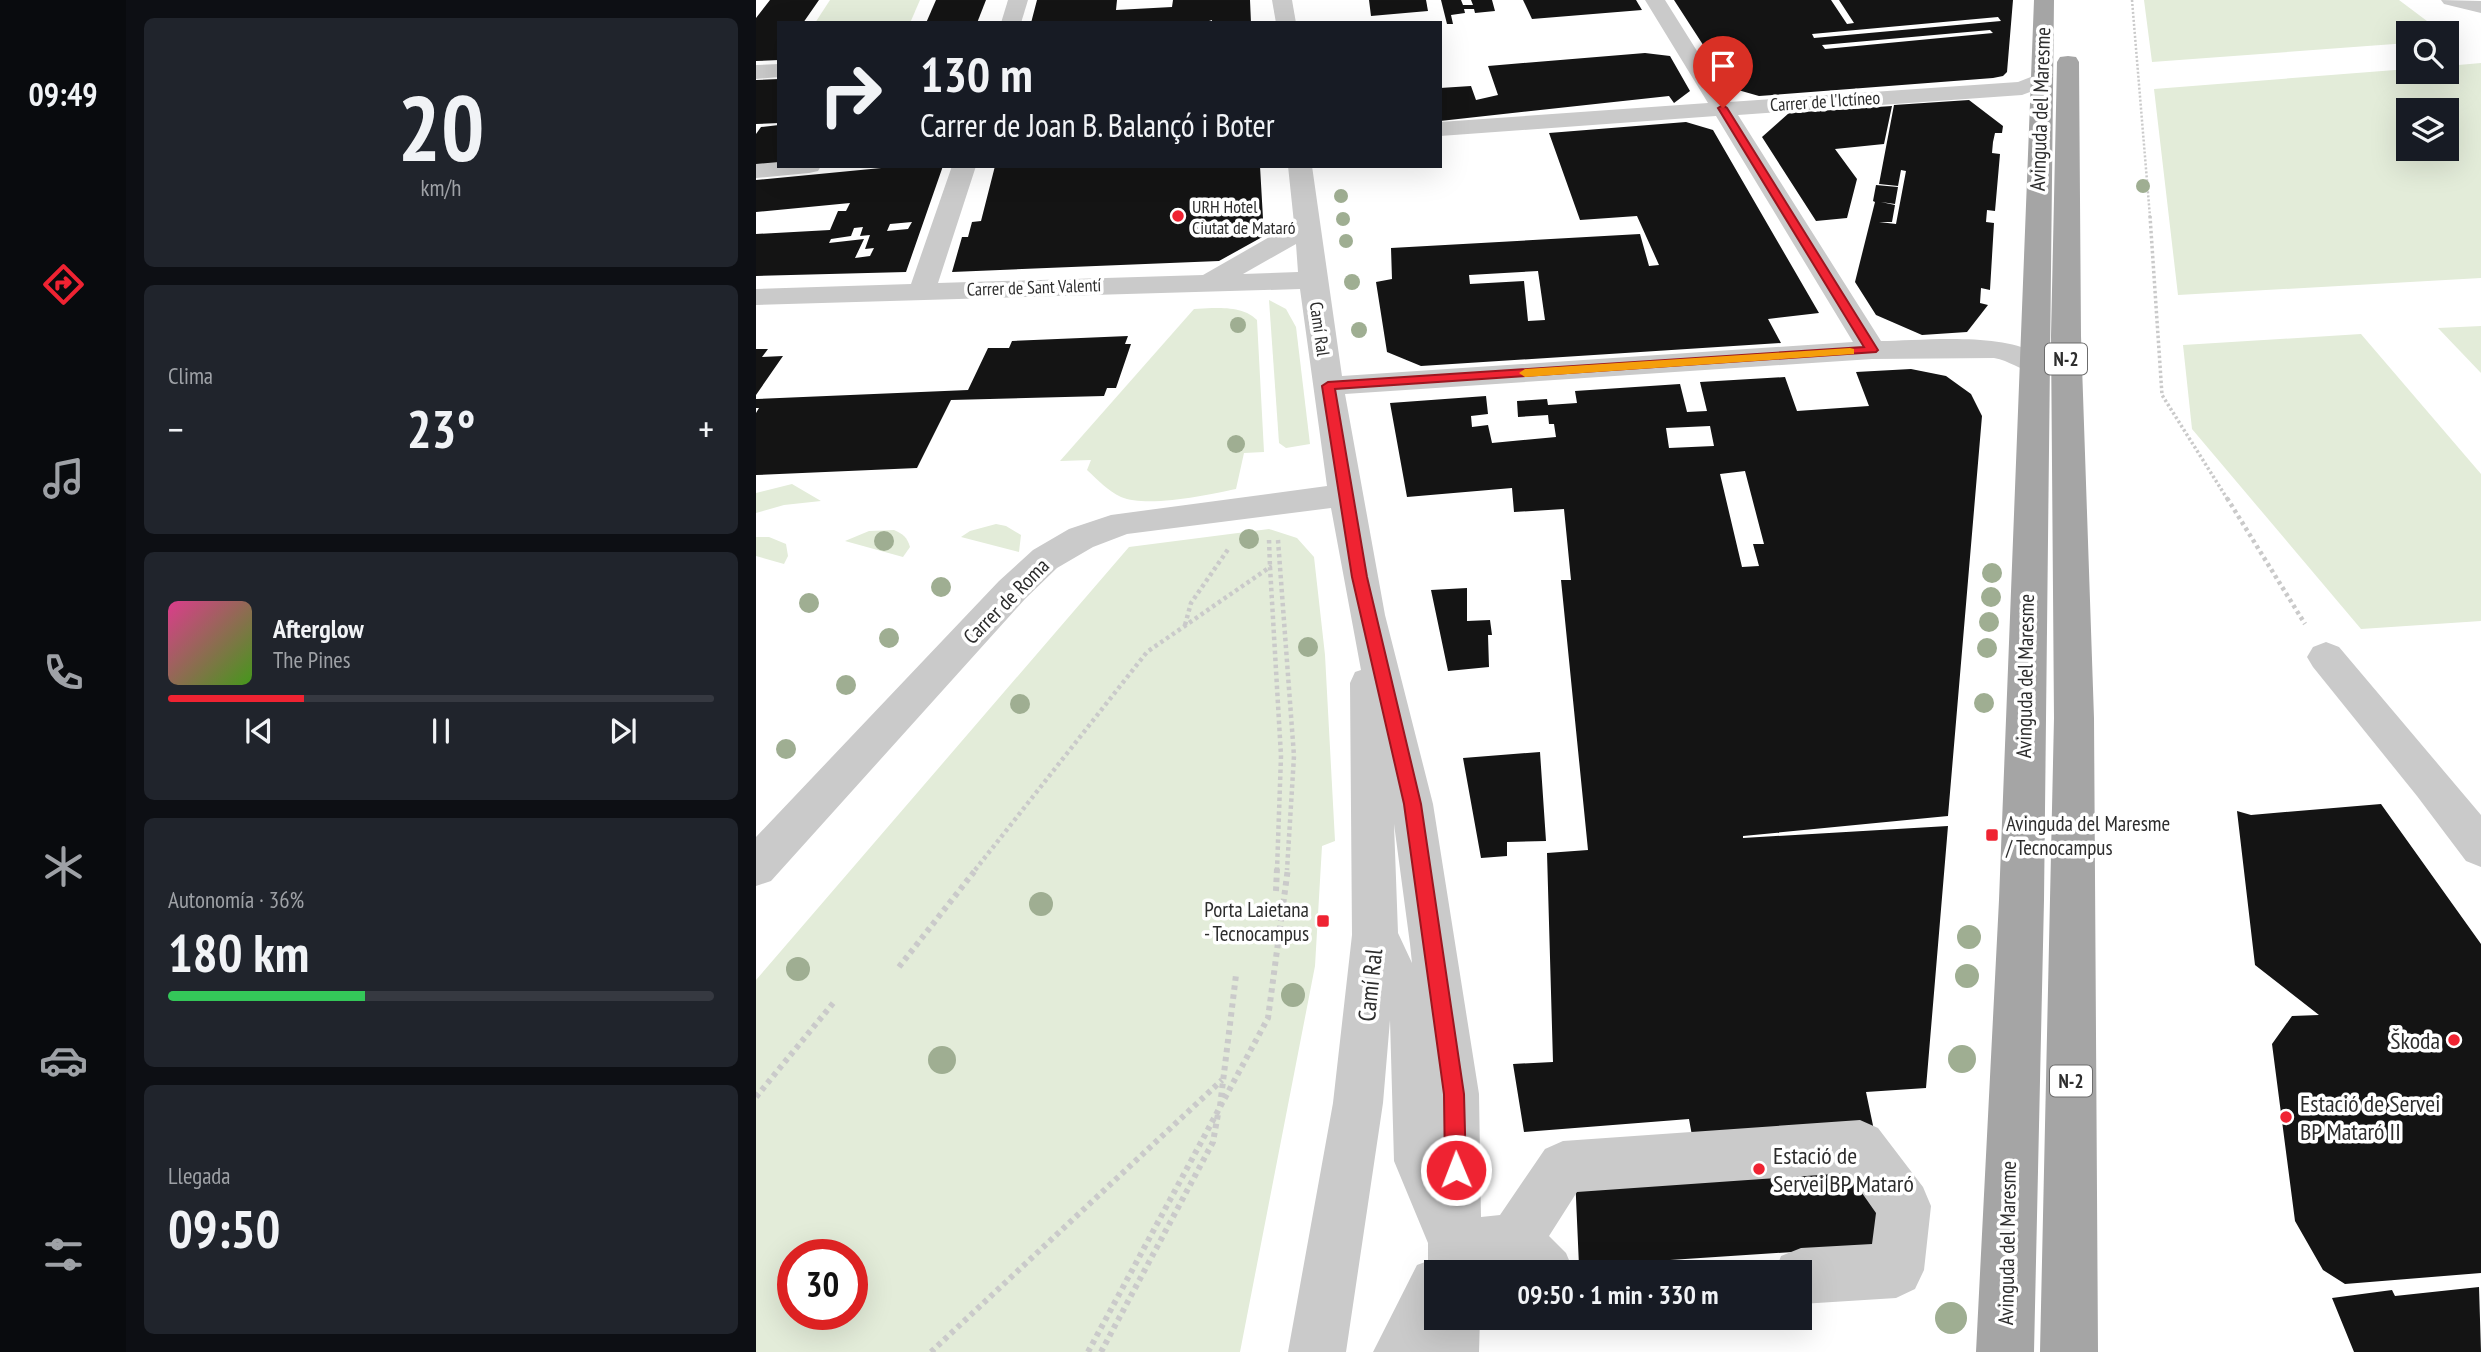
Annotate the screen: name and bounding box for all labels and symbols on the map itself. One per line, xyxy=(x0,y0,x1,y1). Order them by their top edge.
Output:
street label: Avinguda del Maresme xyxy=(2024,27,2056,191)
pin xyxy=(1693,36,1753,108)
street label: Carrer de l'Ictíneo xyxy=(1769,86,1881,116)
place label: URH Hotel Ciutat de Mataró xyxy=(1192,195,1296,239)
marker: URH Hotel Ciutat de Mataró xyxy=(1170,208,1186,224)
street label: Carrer de Sant Valentí xyxy=(966,273,1102,301)
street label: Camí Ral xyxy=(1305,300,1335,358)
road number: N-2 xyxy=(2045,344,2087,374)
street label: Carrer de Roma xyxy=(957,552,1055,650)
street label: Avinguda del Maresme xyxy=(2010,594,2040,758)
place label: Avinguda del Maresme / Tecnocampus xyxy=(2005,810,2170,861)
marker: Avinguda del Maresme / Tecnocampus xyxy=(1984,827,2000,843)
place label: Porta Laietana - Tecnocampus xyxy=(1204,896,1309,947)
marker: Porta Laietana - Tecnocampus xyxy=(1315,913,1331,929)
street label: Camí Ral xyxy=(1351,947,1389,1023)
place label: Škoda xyxy=(2390,1025,2440,1056)
marker: Škoda xyxy=(2446,1032,2462,1048)
road number: N-2 xyxy=(2050,1065,2092,1096)
place label: Estació de Servei BP Mataró II xyxy=(2300,1088,2440,1147)
marker: Estació de Servei BP Mataró II xyxy=(2278,1109,2294,1125)
position arrow xyxy=(1419,1133,1493,1207)
place label: Estació de Servei BP Mataró xyxy=(1773,1140,1914,1199)
marker: Estació de Servei BP Mataró xyxy=(1751,1161,1767,1177)
street label: Avinguda del Maresme xyxy=(1992,1161,2022,1325)
speed limit sign: 30 xyxy=(777,1239,868,1330)

